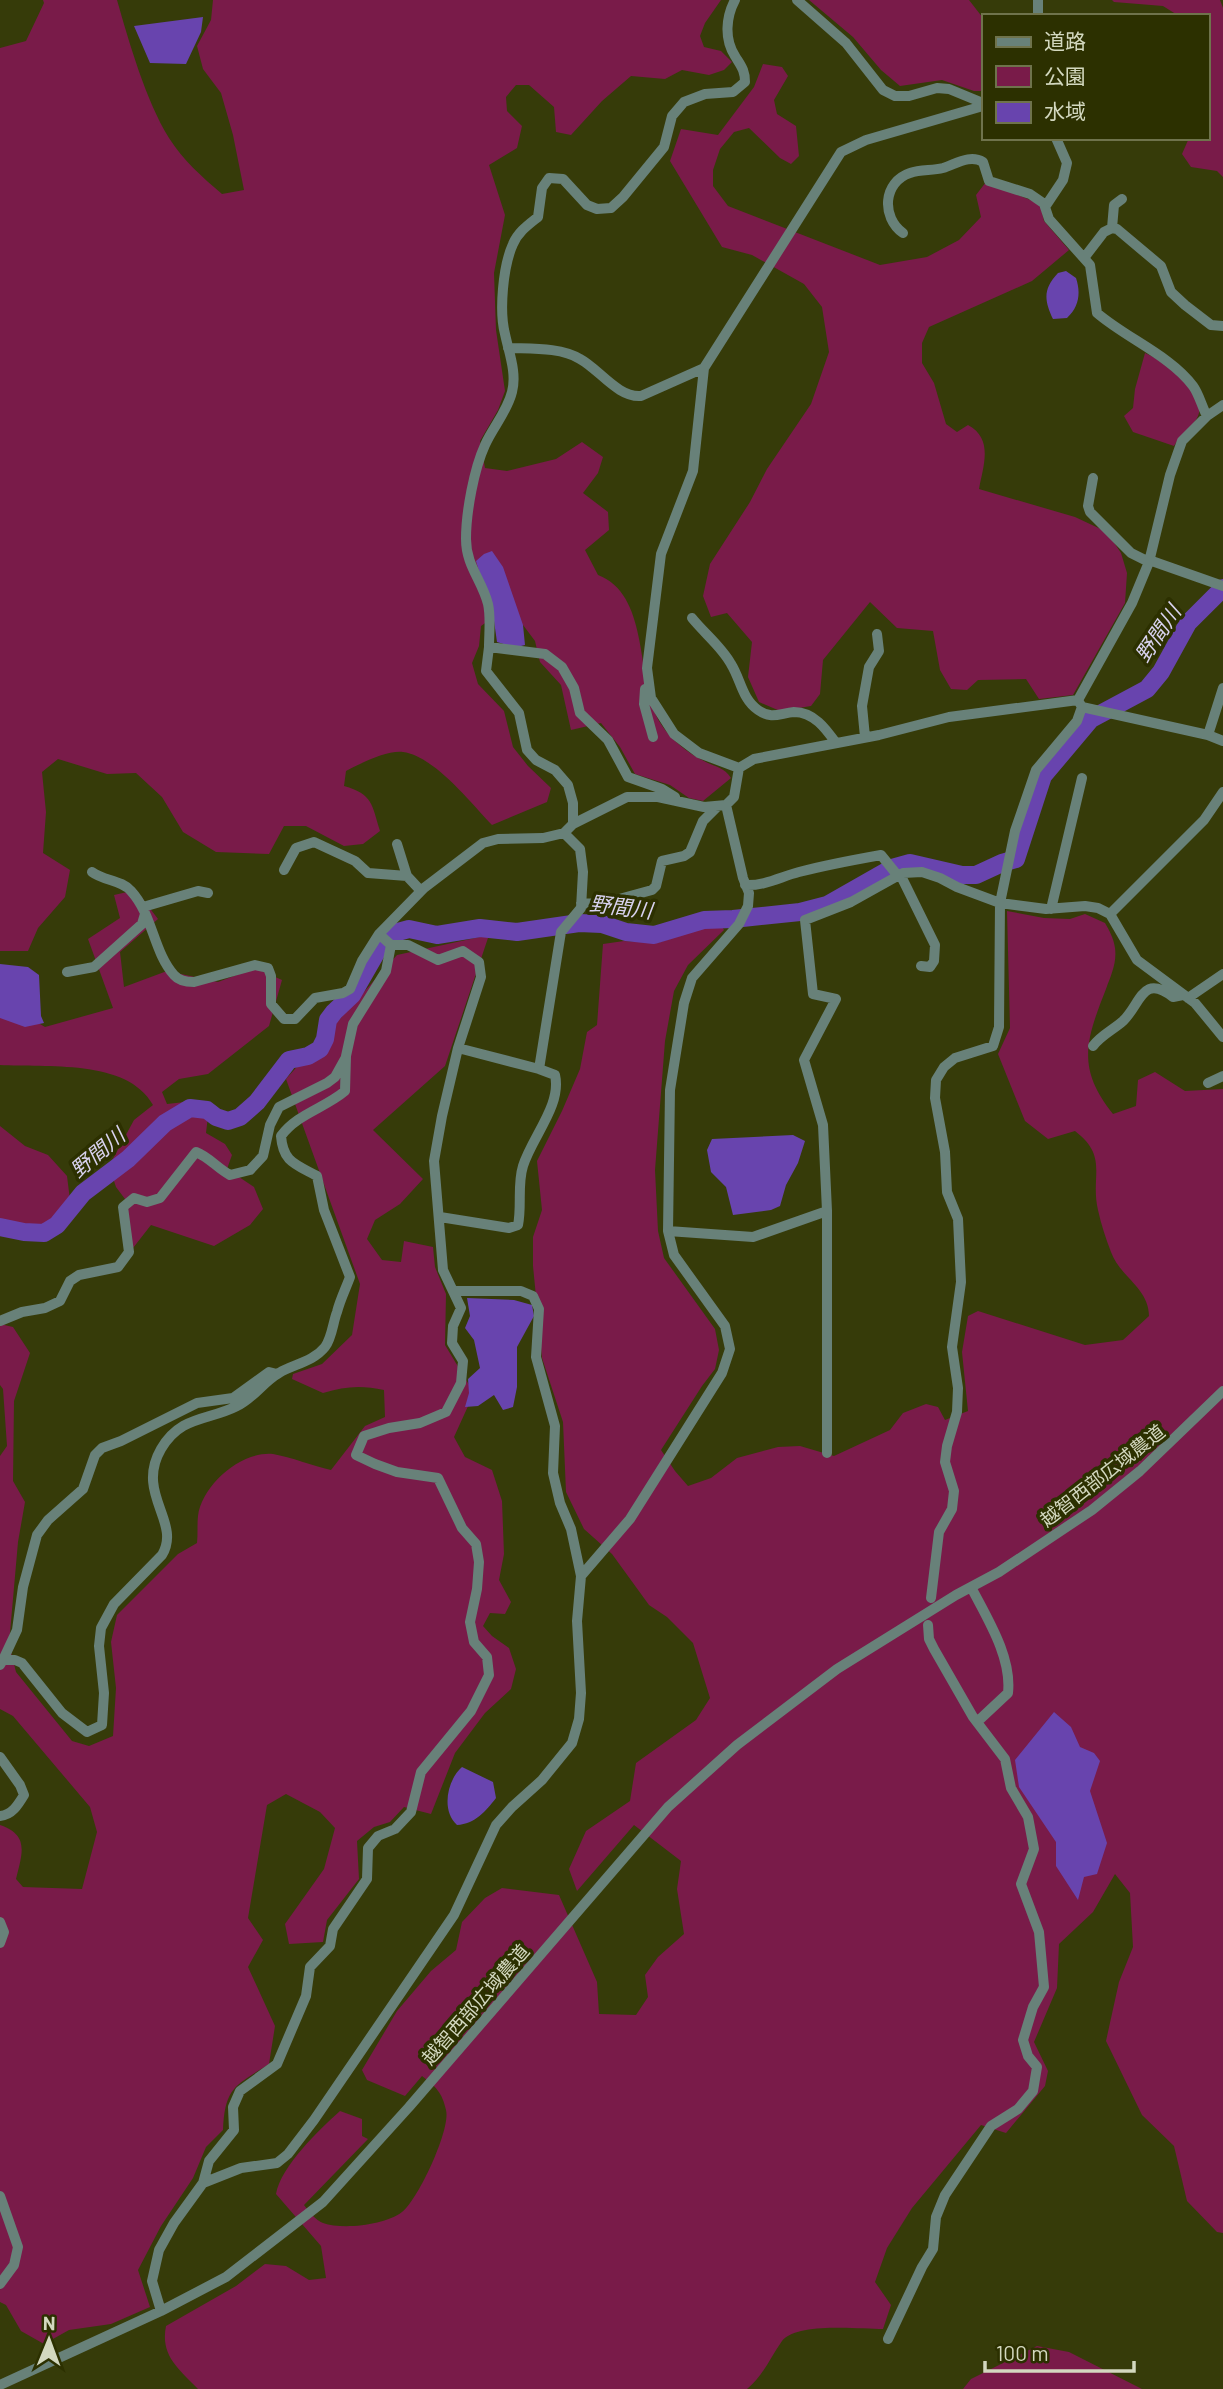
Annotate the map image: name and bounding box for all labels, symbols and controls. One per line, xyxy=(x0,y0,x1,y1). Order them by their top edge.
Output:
legend xyxy=(982,14,1209,140)
text: 道路 xyxy=(1044,28,1086,53)
text: 公園 xyxy=(1044,63,1086,88)
text: 水域 xyxy=(1044,98,1086,123)
water label: 野間川 xyxy=(1129,598,1186,666)
water label: 野間川 xyxy=(588,890,656,922)
water label: 野間川 xyxy=(65,1121,131,1182)
street label: 越智西部広域農道 xyxy=(1035,1419,1169,1531)
street label: 越智西部広域農道 xyxy=(416,1939,534,2069)
north arrow xyxy=(14,2305,84,2375)
text: N xyxy=(43,2311,56,2334)
scale bar xyxy=(985,2330,1134,2374)
text: 100 m xyxy=(996,2340,1049,2365)

